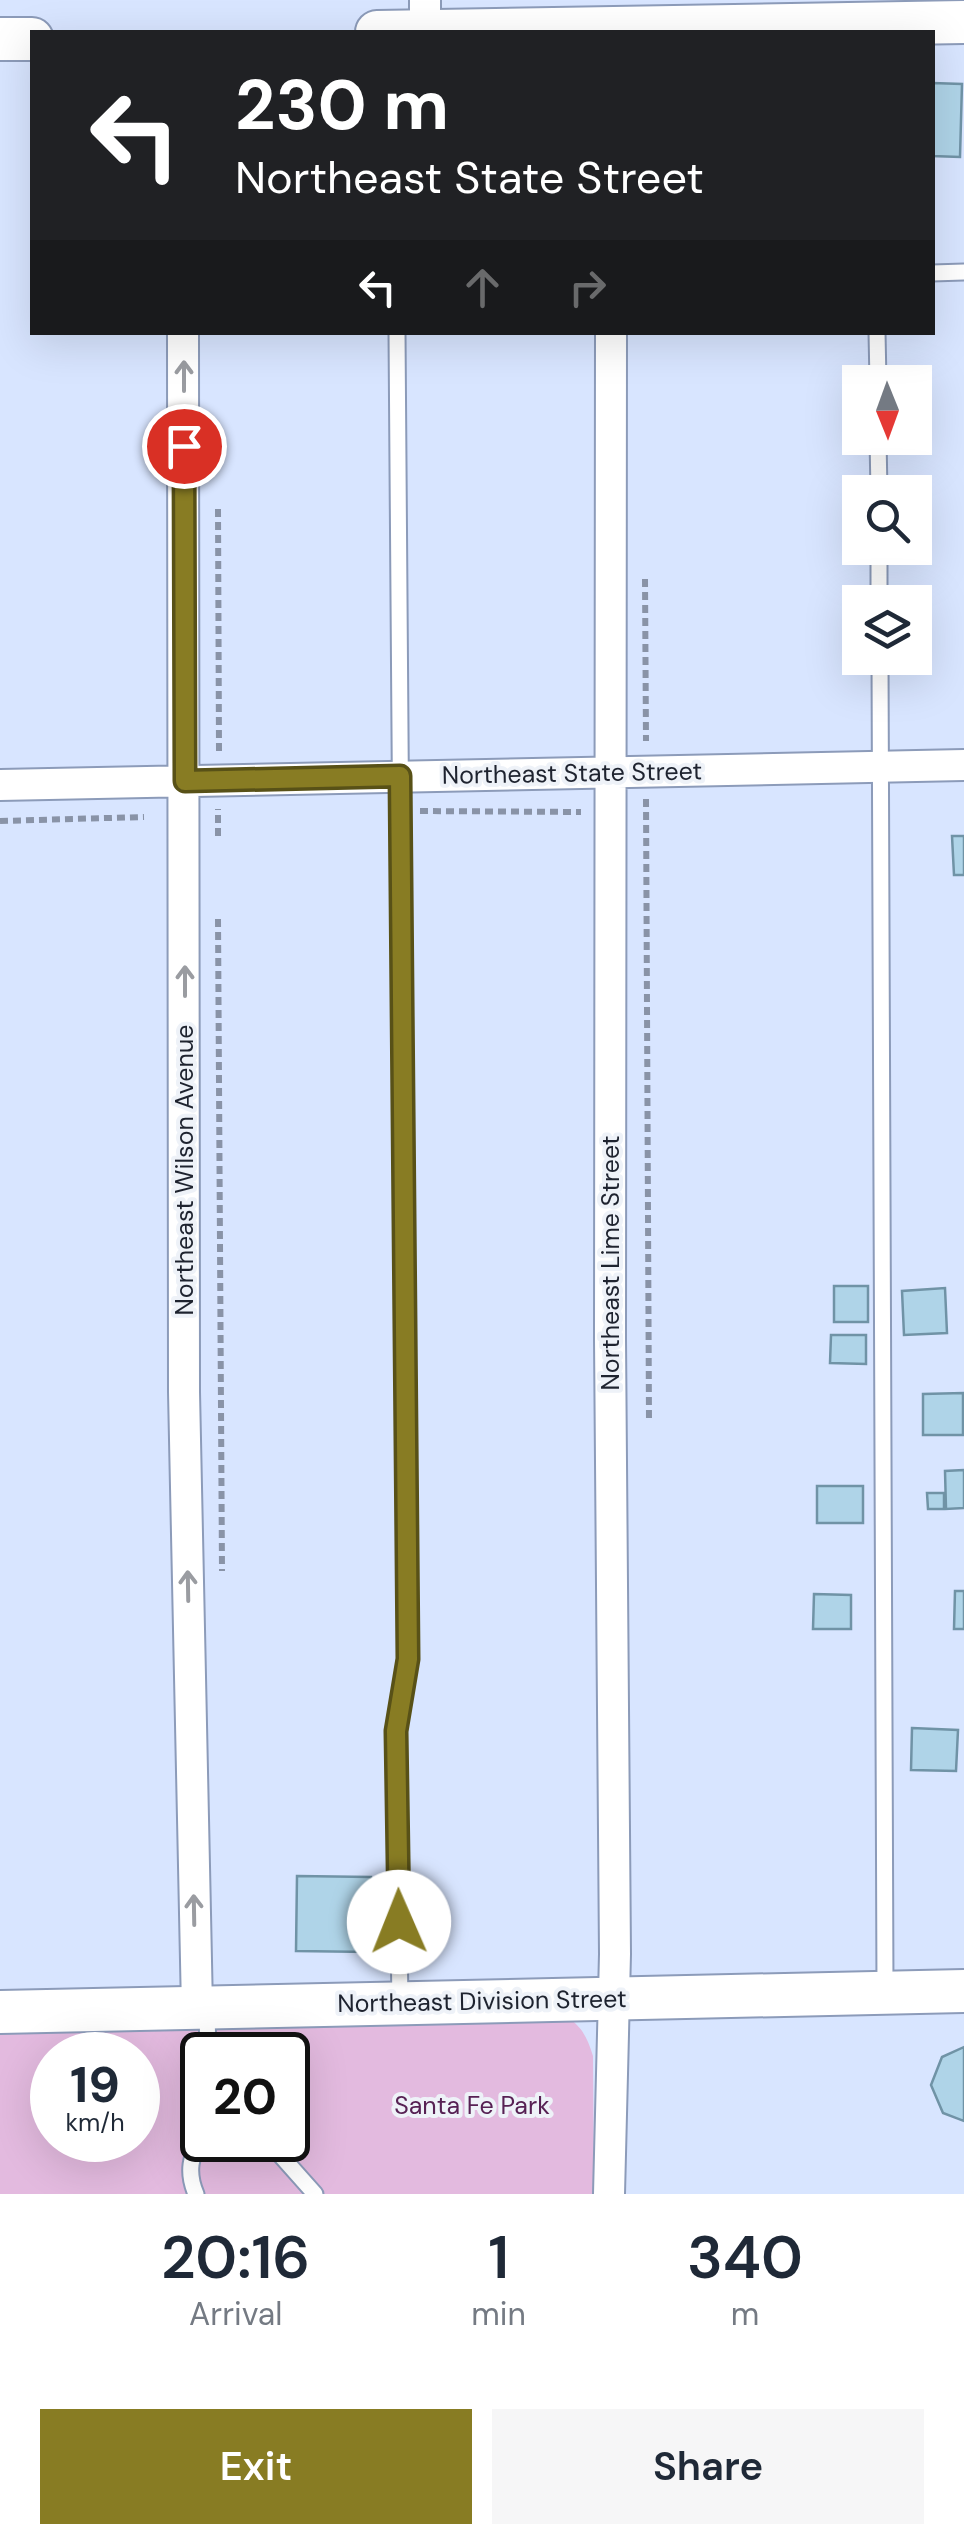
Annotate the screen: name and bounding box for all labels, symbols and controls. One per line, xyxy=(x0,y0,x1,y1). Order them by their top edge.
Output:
text: 230 m xyxy=(235,60,449,151)
icon: left xyxy=(70,70,200,200)
text: Northeast State Street xyxy=(235,148,704,207)
icon: left xyxy=(350,260,405,315)
icon: ahead xyxy=(455,260,510,315)
icon: right xyxy=(560,260,615,315)
one-way arrow xyxy=(174,360,194,392)
north arrow xyxy=(842,365,932,455)
map controls xyxy=(842,365,932,675)
pin xyxy=(142,404,227,489)
icon: arrive xyxy=(157,419,212,474)
button: search xyxy=(842,475,932,565)
button: layers xyxy=(842,585,932,675)
street label: Northeast State Street xyxy=(441,754,703,792)
one-way arrow xyxy=(176,965,194,998)
street label: Northeast Wilson Avenue xyxy=(168,1025,201,1315)
street label: Northeast Lime Street xyxy=(594,1136,627,1390)
one-way arrow xyxy=(178,1570,197,1602)
position arrow xyxy=(347,1870,451,1974)
one-way arrow xyxy=(184,1895,204,1928)
street label: Northeast Division Street xyxy=(337,1982,627,2020)
speed limit sign: 20 xyxy=(180,2032,310,2162)
text: 19 xyxy=(70,2052,120,2118)
park label: Santa Fe Park xyxy=(394,2089,550,2122)
text: km/h xyxy=(65,2106,125,2139)
text: 20:16 xyxy=(161,2218,310,2297)
text: 1 xyxy=(488,2218,509,2297)
text: 340 xyxy=(687,2218,803,2297)
text: Arrival xyxy=(189,2293,282,2335)
text: min xyxy=(471,2293,526,2335)
text: m xyxy=(731,2293,759,2335)
button: Exit xyxy=(40,2409,472,2524)
button: Share xyxy=(492,2409,924,2524)

